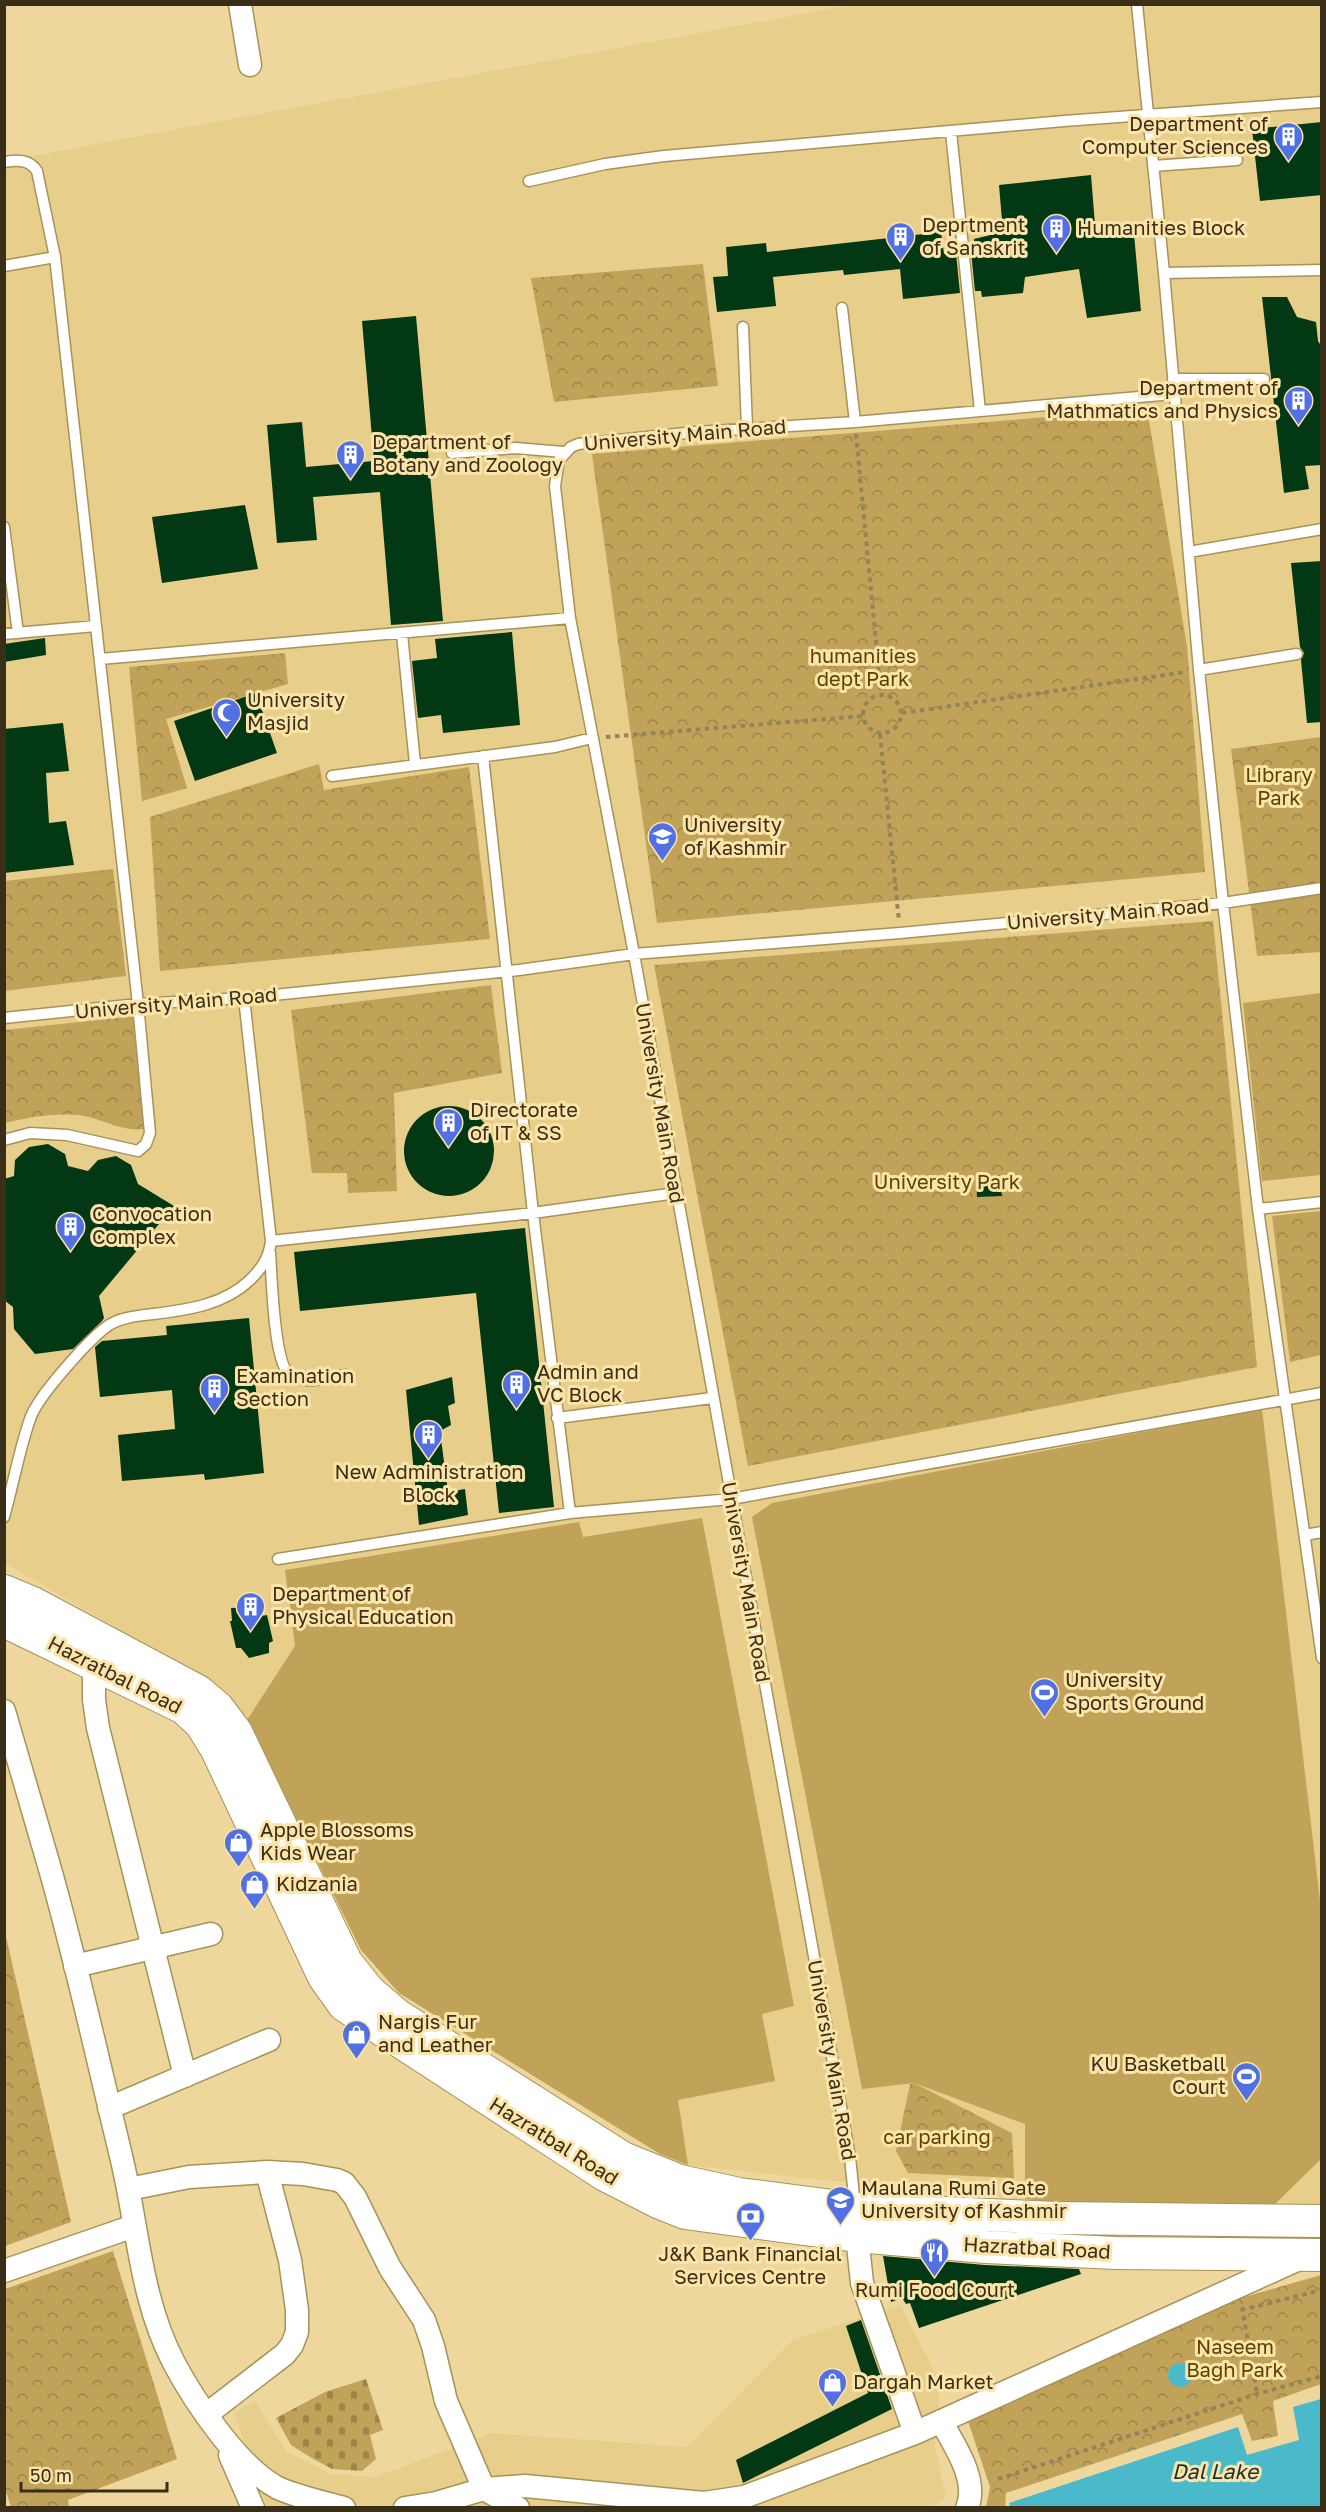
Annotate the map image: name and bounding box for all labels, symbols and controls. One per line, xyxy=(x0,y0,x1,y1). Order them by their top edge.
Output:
place label: Department of Computer Sciences xyxy=(1082,111,1268,158)
building icon: Department of Computer Sciences xyxy=(1273,120,1305,162)
place label: Deprtment of Sanskrit xyxy=(922,212,1026,259)
building icon: Humanities Block xyxy=(1040,212,1072,254)
place label: Humanities Block xyxy=(1077,215,1245,239)
building icon: Deprtment of Sanskrit xyxy=(885,220,917,262)
place label: Department of Mathmatics and Physics xyxy=(1046,375,1278,422)
building icon: Department of Mathmatics and Physics xyxy=(1283,384,1315,426)
street label: University Main Road xyxy=(583,413,787,455)
place label: Department of Botany and Zoology xyxy=(372,429,563,476)
building icon: Department of Botany and Zoology xyxy=(335,438,367,480)
park label: humanities dept Park xyxy=(810,643,916,690)
place label: University Masjid xyxy=(247,687,345,734)
mosque icon: University Masjid xyxy=(210,696,242,738)
park label: Library Park xyxy=(1245,762,1313,809)
place label: University of Kashmir xyxy=(684,812,787,859)
school or university icon: University of Kashmir xyxy=(647,820,679,862)
street label: University Main Road xyxy=(1006,892,1210,934)
street label: University Main Road xyxy=(74,981,278,1023)
street label: University Main Road xyxy=(632,1001,690,1205)
place label: Directorate of IT & SS xyxy=(470,1097,578,1144)
building icon: Directorate of IT & SS xyxy=(433,1106,465,1148)
park label: University Park xyxy=(874,1169,1020,1193)
place label: Convocation Complex xyxy=(92,1201,212,1248)
building icon: Convocation Complex xyxy=(55,1210,87,1252)
place label: Admin and VC Block xyxy=(537,1359,639,1406)
place label: Examination Section xyxy=(236,1363,354,1410)
building icon: Admin and VC Block xyxy=(500,1368,532,1410)
building icon: Examination Section xyxy=(199,1372,231,1414)
building icon: New Administration Block xyxy=(413,1418,445,1460)
place label: New Administration Block xyxy=(335,1459,523,1506)
street label: University Main Road xyxy=(718,1480,776,1684)
place label: Department of Physical Education xyxy=(272,1581,454,1628)
building icon: Department of Physical Education xyxy=(235,1590,267,1632)
street label: Hazratbal Road xyxy=(44,1630,187,1718)
place label: University Sports Ground xyxy=(1065,1667,1204,1714)
sports icon: University Sports Ground xyxy=(1028,1676,1060,1718)
place label: Apple Blossoms Kids Wear xyxy=(260,1817,414,1864)
shop icon: Apple Blossoms Kids Wear xyxy=(223,1826,255,1868)
shop icon: Kidzania xyxy=(239,1868,271,1910)
place label: Kidzania xyxy=(276,1871,358,1895)
street label: University Main Road xyxy=(804,1958,862,2162)
place label: Nargis Fur and Leather xyxy=(378,2009,493,2056)
shop icon: Nargis Fur and Leather xyxy=(341,2018,373,2060)
place label: KU Basketball Court xyxy=(1090,2051,1226,2098)
sports icon: KU Basketball Court xyxy=(1231,2060,1263,2102)
street label: Hazratbal Road xyxy=(486,2091,623,2189)
park label: car parking xyxy=(883,2124,991,2148)
place label: Maulana Rumi Gate University of Kashmir xyxy=(861,2175,1067,2222)
school or university icon: Maulana Rumi Gate University of Kashmir xyxy=(824,2184,856,2226)
bank icon: J&K Bank Financial Services Centre xyxy=(734,2200,766,2242)
street label: Hazratbal Road xyxy=(963,2231,1111,2263)
restaurant icon: Rumi Food Court xyxy=(919,2236,951,2278)
place label: J&K Bank Financial Services Centre xyxy=(658,2241,842,2288)
place label: Rumi Food Court xyxy=(855,2277,1015,2301)
park label: Naseem Bagh Park xyxy=(1186,2334,1284,2381)
shop icon: Dargah Market xyxy=(816,2366,848,2408)
place label: Dargah Market xyxy=(853,2369,994,2393)
scale bar xyxy=(21,2455,166,2493)
water label: Dal Lake xyxy=(1172,2458,1260,2484)
text: 50 m xyxy=(30,2464,72,2486)

